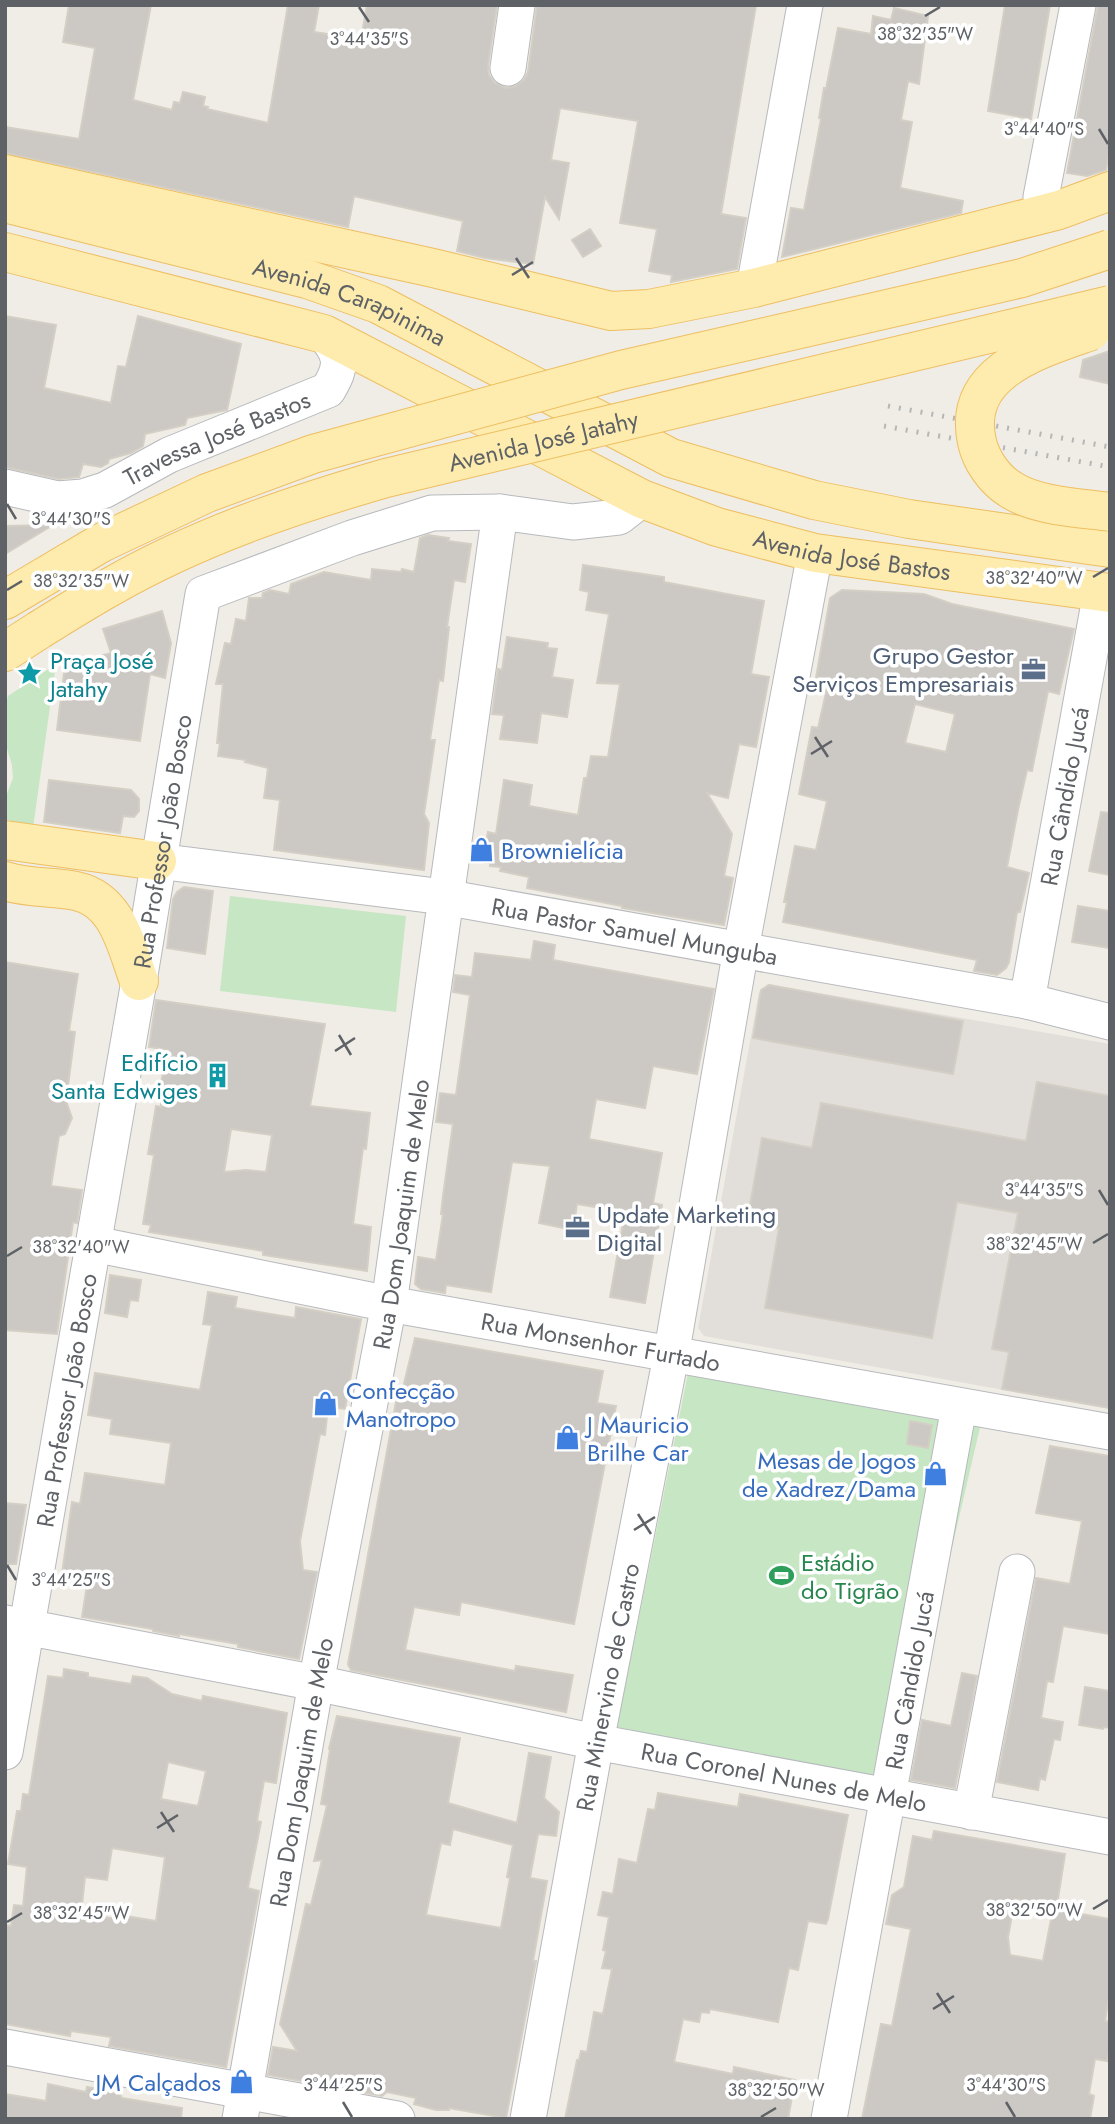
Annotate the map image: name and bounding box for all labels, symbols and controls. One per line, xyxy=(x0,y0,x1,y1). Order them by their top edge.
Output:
text: 38°32'35"W xyxy=(877,21,973,47)
text: 3°44'35"S xyxy=(329,26,409,52)
text: 3°44'40"S xyxy=(1004,116,1084,142)
street label: Avenida Carapinima xyxy=(249,249,453,354)
street label: Travessa José Bastos xyxy=(117,382,315,494)
street label: Avenida José Jatahy xyxy=(445,401,642,480)
text: 3°44'30"S xyxy=(31,506,111,532)
street label: Avenida José Bastos xyxy=(750,520,953,589)
text: 38°32'40"W xyxy=(985,565,1083,591)
text: 38°32'35"W xyxy=(33,568,129,594)
place label: Grupo Gestor Serviços Empresariais xyxy=(792,638,1015,701)
place label: Praça José Jatahy xyxy=(47,643,154,706)
office icon: Grupo Gestor Serviços Empresariais xyxy=(1020,655,1048,683)
place icon: Praça José Jatahy xyxy=(16,660,44,688)
street label: Rua Cândido Jucá xyxy=(1031,704,1097,888)
street label: Rua Professor João Bosco xyxy=(124,712,200,971)
place label: Brownielícia xyxy=(501,833,624,868)
shop icon: Brownielícia xyxy=(467,836,495,864)
street label: Rua Pastor Samuel Munguba xyxy=(489,888,781,974)
place label: Edifício Santa Edwiges xyxy=(51,1045,198,1108)
building icon: Edifício Santa Edwiges xyxy=(204,1062,232,1090)
street label: Rua Dom Joaquim de Melo xyxy=(363,1077,438,1352)
text: 3°44'35"S xyxy=(1004,1177,1084,1203)
place label: Update Marketing Digital xyxy=(597,1197,776,1260)
office icon: Update Marketing Digital xyxy=(563,1214,591,1242)
text: 38°32'45"W xyxy=(986,1231,1083,1257)
text: 38°32'40"W xyxy=(32,1234,130,1260)
street label: Rua Professor João Bosco xyxy=(27,1271,105,1530)
street label: Rua Monsenhor Furtado xyxy=(478,1303,723,1380)
place label: Confecção Manotropo xyxy=(346,1373,456,1436)
shop icon: Confecção Manotropo xyxy=(312,1390,340,1418)
place label: J Mauricio Brilhe Car xyxy=(584,1407,690,1470)
shop icon: J Mauricio Brilhe Car xyxy=(553,1424,581,1452)
place label: Mesas de Jogos de Xadrez/Dama xyxy=(742,1443,916,1506)
shop icon: Mesas de Jogos de Xadrez/Dama xyxy=(922,1460,950,1488)
place label: Estádio do Tigrão xyxy=(801,1545,899,1608)
street label: Rua Minervino de Castro xyxy=(566,1560,648,1814)
sports icon: Estádio do Tigrão xyxy=(767,1562,795,1590)
text: 3°44'25"S xyxy=(31,1567,111,1593)
street label: Rua Cândido Jucá xyxy=(876,1588,943,1772)
street label: Rua Dom Joaquim de Melo xyxy=(260,1635,342,1910)
street label: Rua Coronel Nunes de Melo xyxy=(638,1733,930,1820)
text: 38°32'50"W xyxy=(985,1897,1083,1923)
text: 38°32'45"W xyxy=(33,1900,130,1926)
place label: JM Calçados xyxy=(93,2065,221,2100)
shop icon: JM Calçados xyxy=(227,2068,255,2096)
text: 3°44'25"S xyxy=(303,2072,383,2098)
text: 3°44'30"S xyxy=(966,2072,1046,2098)
text: 38°32'50"W xyxy=(727,2077,825,2103)

